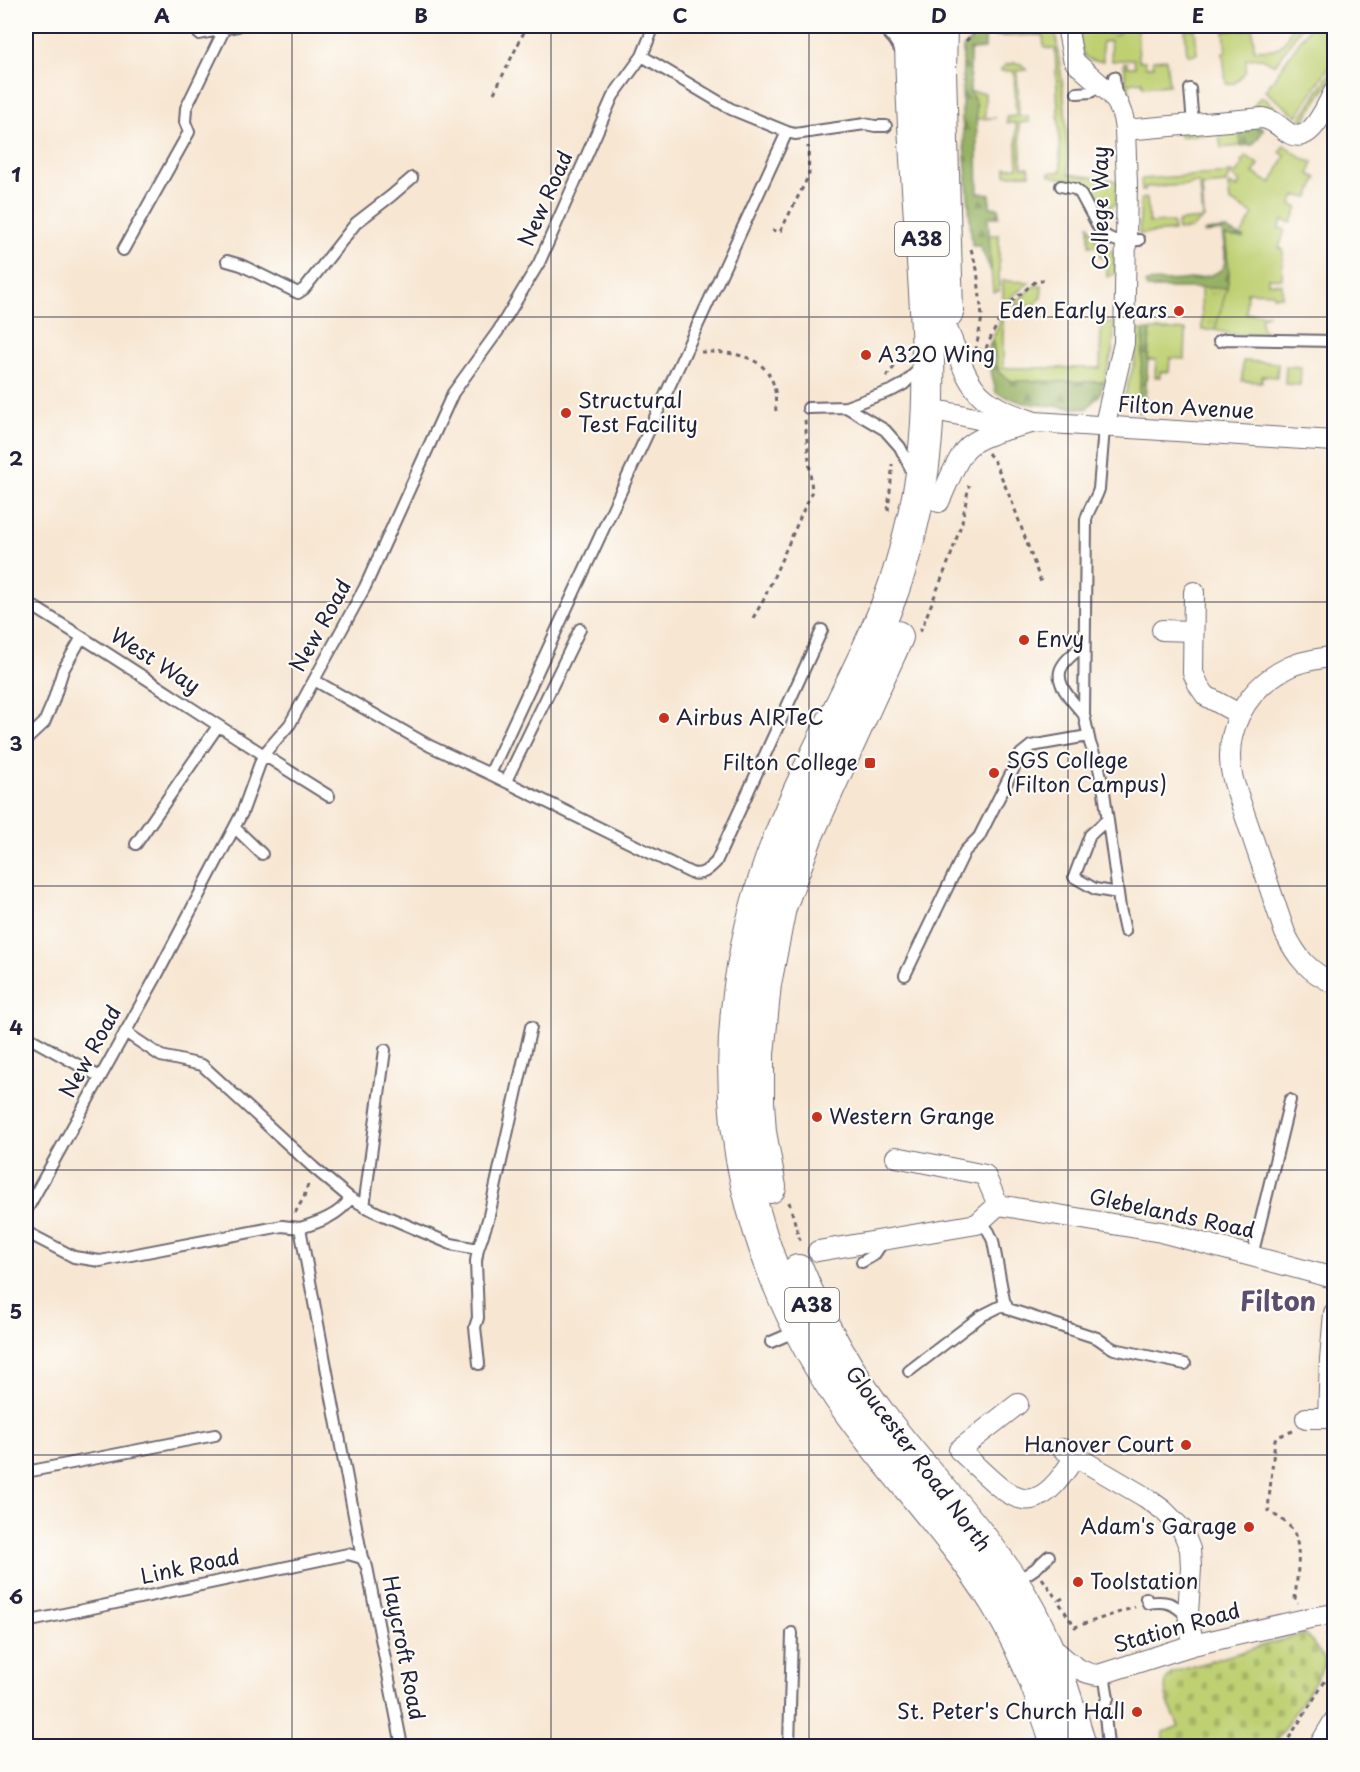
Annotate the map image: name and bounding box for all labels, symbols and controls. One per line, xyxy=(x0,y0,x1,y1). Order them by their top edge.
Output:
text: A xyxy=(154,0,170,30)
text: B xyxy=(414,0,428,30)
text: C xyxy=(672,0,688,30)
text: D xyxy=(931,0,947,30)
text: E xyxy=(1192,0,1204,30)
street label: New Road xyxy=(509,145,580,251)
street label: College Way xyxy=(1083,146,1115,270)
text: 1 xyxy=(11,159,21,189)
road number: A38 xyxy=(895,222,949,256)
place label: Eden Early Years xyxy=(999,293,1167,325)
marker: Eden Early Years xyxy=(1172,304,1186,318)
place label: A320 Wing xyxy=(878,337,995,369)
marker: A320 Wing xyxy=(859,348,873,362)
place label: Structural Test Facility xyxy=(578,383,698,439)
street label: Filton Avenue xyxy=(1117,386,1255,426)
marker: Structural Test Facility xyxy=(559,406,573,420)
text: 2 xyxy=(9,443,23,473)
street label: New Road xyxy=(281,573,358,677)
street label: West Way xyxy=(105,618,207,700)
place label: Envy xyxy=(1036,622,1084,654)
marker: Envy xyxy=(1017,633,1031,647)
place label: Airbus AIRTeC xyxy=(676,700,824,732)
marker: Airbus AIRTeC xyxy=(657,711,671,725)
text: 3 xyxy=(9,728,23,758)
place label: SGS College (Filton Campus) xyxy=(1006,743,1167,799)
place label: Filton College xyxy=(722,745,858,777)
marker: Filton College xyxy=(863,756,877,770)
marker: SGS College (Filton Campus) xyxy=(987,766,1001,780)
street label: New Road xyxy=(51,999,128,1103)
text: 4 xyxy=(9,1012,23,1042)
place label: Western Grange xyxy=(829,1099,995,1131)
marker: Western Grange xyxy=(810,1110,824,1124)
street label: Glebelands Road xyxy=(1087,1179,1258,1245)
district label: Filton xyxy=(1240,1279,1316,1320)
road number: A38 xyxy=(785,1288,839,1322)
text: 5 xyxy=(10,1296,22,1326)
street label: Gloucester Road North xyxy=(839,1358,1000,1557)
place label: Hanover Court xyxy=(1024,1427,1174,1459)
marker: Hanover Court xyxy=(1179,1438,1193,1452)
place label: Adam's Garage xyxy=(1080,1509,1237,1541)
marker: Adam's Garage xyxy=(1242,1520,1256,1534)
street label: Link Road xyxy=(137,1539,242,1591)
place label: Toolstation xyxy=(1090,1564,1198,1596)
street label: Haycroft Road xyxy=(375,1573,435,1723)
marker: Toolstation xyxy=(1071,1575,1085,1589)
text: 6 xyxy=(9,1581,23,1611)
street label: Station Road xyxy=(1109,1593,1244,1659)
place label: St. Peter's Church Hall xyxy=(897,1694,1125,1726)
marker: St. Peter's Church Hall xyxy=(1130,1705,1144,1719)

